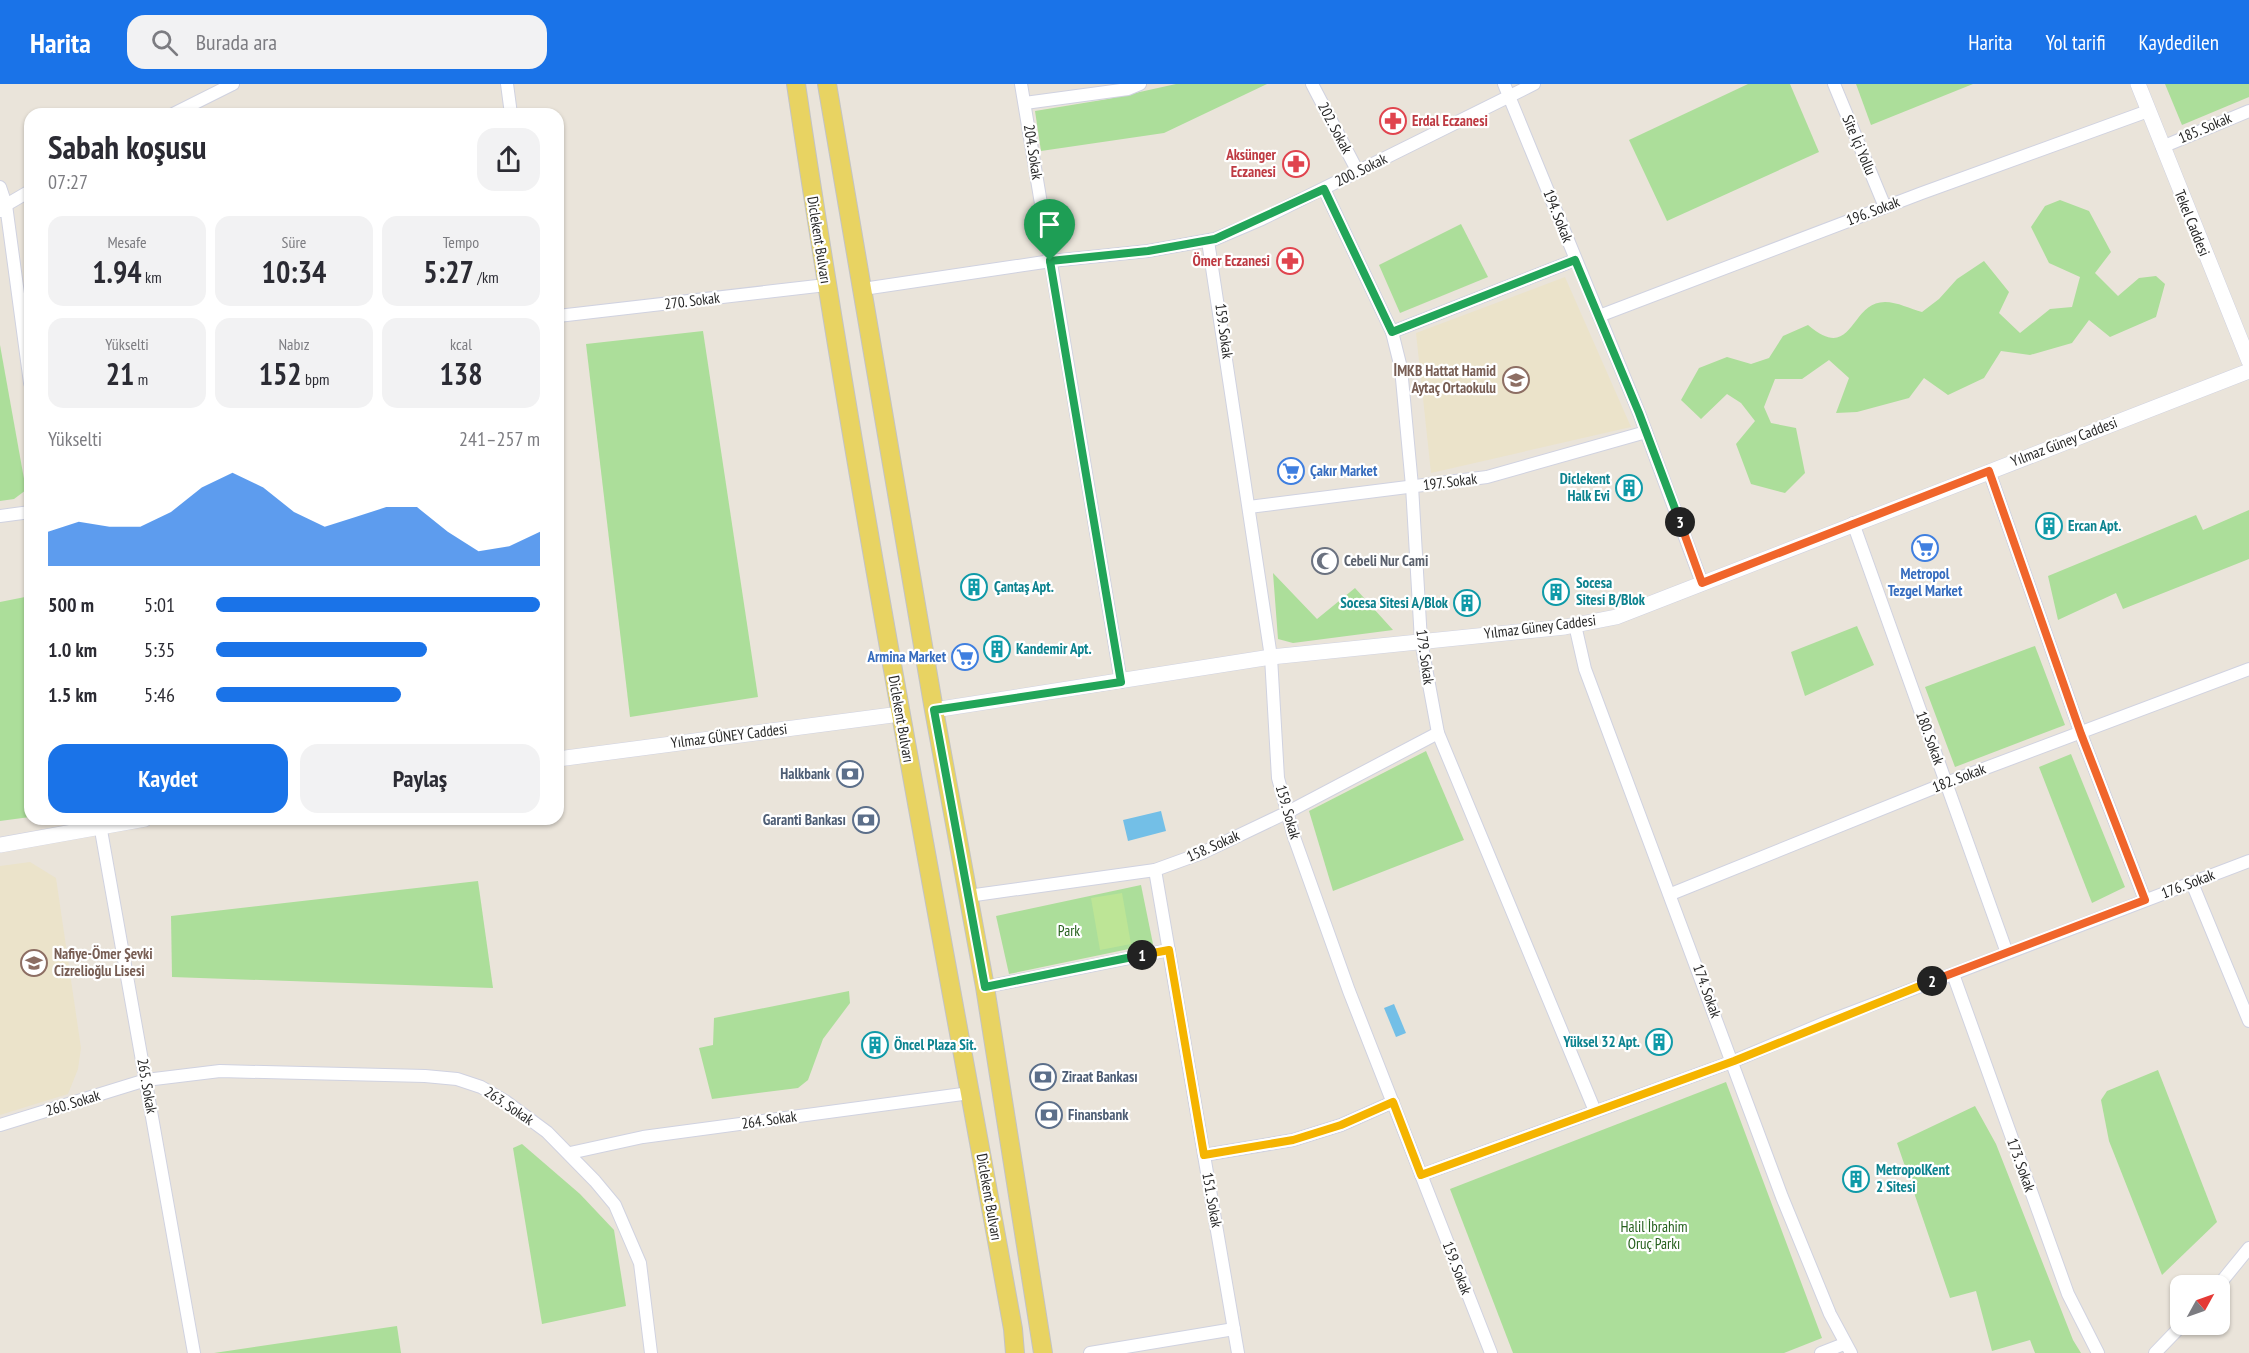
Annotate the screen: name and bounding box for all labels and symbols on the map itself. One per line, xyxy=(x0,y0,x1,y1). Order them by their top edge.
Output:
street label: 202. Sokak xyxy=(1314,99,1357,157)
pharmacy icon: Erdal Eczanesi xyxy=(1378,106,1408,136)
street label: 185. Sokak xyxy=(2175,108,2234,147)
place label: Erdal Eczanesi xyxy=(1412,111,1488,130)
street label: Site İçi Yollu xyxy=(1838,112,1881,178)
street label: 204. Sokak xyxy=(1020,123,1047,181)
place label: Aksünger Eczanesi xyxy=(1225,145,1277,181)
pharmacy icon: Aksünger Eczanesi xyxy=(1281,149,1311,179)
street label: 200. Sokak xyxy=(1332,149,1390,190)
street label: 194. Sokak xyxy=(1539,186,1578,245)
street label: Tekel Caddesi xyxy=(2171,187,2214,259)
street label: 196. Sokak xyxy=(1843,192,1902,229)
street label: Diclekent Bulvarı xyxy=(803,195,836,285)
pin xyxy=(1024,199,1075,261)
pharmacy icon: Ömer Eczanesi xyxy=(1275,246,1305,276)
place label: Ömer Eczanesi xyxy=(1193,251,1270,270)
street label: 270. Sokak xyxy=(663,288,721,313)
street label: 159. Sokak xyxy=(1211,302,1238,360)
place label: İMKB Hattat Hamid Aytaç Ortaokulu xyxy=(1394,361,1496,397)
school or university icon: İMKB Hattat Hamid Aytaç Ortaokulu xyxy=(1501,365,1531,395)
street label: Yılmaz Güney Caddesi xyxy=(2008,412,2120,471)
supermarket icon: Çakır Market xyxy=(1276,456,1306,486)
place label: Çakır Market xyxy=(1310,461,1378,480)
street label: 197. Sokak xyxy=(1422,469,1478,494)
place label: Diclekent Halk Evi xyxy=(1560,469,1611,505)
building icon: Diclekent Halk Evi xyxy=(1614,473,1644,503)
pin: 3 xyxy=(1665,507,1695,537)
building icon: Ercan Apt. xyxy=(2034,511,2064,541)
place label: Ercan Apt. xyxy=(2068,516,2121,535)
supermarket icon: Metropol Tezgel Market xyxy=(1910,533,1940,563)
mosque icon: Cebeli Nur Cami xyxy=(1310,546,1340,576)
place label: Cebeli Nur Cami xyxy=(1344,551,1428,570)
place label: Metropol Tezgel Market xyxy=(1888,564,1963,600)
building icon: Çantaş Apt. xyxy=(959,572,989,602)
place label: Socesa Sitesi B/Blok xyxy=(1576,573,1646,609)
place label: Çantaş Apt. xyxy=(994,577,1054,596)
building icon: Socesa Sitesi B/Blok xyxy=(1541,577,1571,607)
building icon: Socesa Sitesi A/Blok xyxy=(1452,588,1482,618)
place label: Socesa Sitesi A/Blok xyxy=(1340,593,1449,612)
street label: Yılmaz Güney Caddesi xyxy=(1483,610,1597,643)
street label: 179. Sokak xyxy=(1412,628,1439,686)
building icon: Kandemir Apt. xyxy=(982,634,1012,664)
place label: Kandemir Apt. xyxy=(1016,639,1092,658)
supermarket icon: Armina Market xyxy=(950,642,980,672)
place label: Armina Market xyxy=(866,647,947,666)
street label: Diclekent Bulvarı xyxy=(884,674,919,764)
street label: 180. Sokak xyxy=(1912,708,1949,767)
street label: Yılmaz GÜNEY Caddesi xyxy=(670,719,788,752)
bank icon: Halkbank xyxy=(835,759,865,789)
street label: 182. Sokak xyxy=(1929,759,1988,796)
place label: Halkbank xyxy=(780,764,831,783)
street label: 159. Sokak xyxy=(1272,782,1305,841)
bank icon: Garanti Bankası xyxy=(851,805,881,835)
place label: Garanti Bankası xyxy=(763,810,846,829)
street label: 158. Sokak xyxy=(1184,825,1242,866)
street label: 176. Sokak xyxy=(2158,865,2217,902)
park label: Park xyxy=(1058,921,1080,940)
pin: 1 xyxy=(1127,940,1157,970)
place label: Nafiye-Ömer Şevki Cizrelioğlu Lisesi xyxy=(54,944,153,980)
school or university icon: Nafiye-Ömer Şevki Cizrelioğlu Lisesi xyxy=(19,948,49,978)
street label: 174. Sokak xyxy=(1689,961,1726,1020)
pin: 2 xyxy=(1917,966,1947,996)
building icon: Yüksel 32 Apt. xyxy=(1644,1027,1674,1057)
building icon: Öncel Plaza Sit. xyxy=(860,1030,890,1060)
place label: Yüksel 32 Apt. xyxy=(1562,1032,1640,1051)
place label: Öncel Plaza Sit. xyxy=(894,1035,977,1054)
street label: 265. Sokak xyxy=(133,1057,162,1115)
bank icon: Ziraat Bankası xyxy=(1028,1062,1058,1092)
place label: Ziraat Bankası xyxy=(1062,1067,1138,1086)
street label: 263. Sokak xyxy=(481,1082,538,1129)
street label: 260. Sokak xyxy=(43,1085,102,1120)
bank icon: Finansbank xyxy=(1034,1100,1064,1130)
place label: Finansbank xyxy=(1068,1105,1129,1124)
street label: 264. Sokak xyxy=(740,1106,798,1133)
street label: 173. Sokak xyxy=(2003,1135,2040,1194)
street label: Diclekent Bulvarı xyxy=(972,1152,1007,1242)
place label: MetropolKent 2 Sitesi xyxy=(1876,1160,1950,1196)
building icon: MetropolKent 2 Sitesi xyxy=(1841,1164,1871,1194)
street label: 151. Sokak xyxy=(1198,1171,1227,1229)
park label: Halil İbrahim Oruç Parkı xyxy=(1620,1217,1688,1253)
street label: 159. Sokak xyxy=(1439,1238,1476,1297)
north arrow xyxy=(2170,1275,2230,1335)

